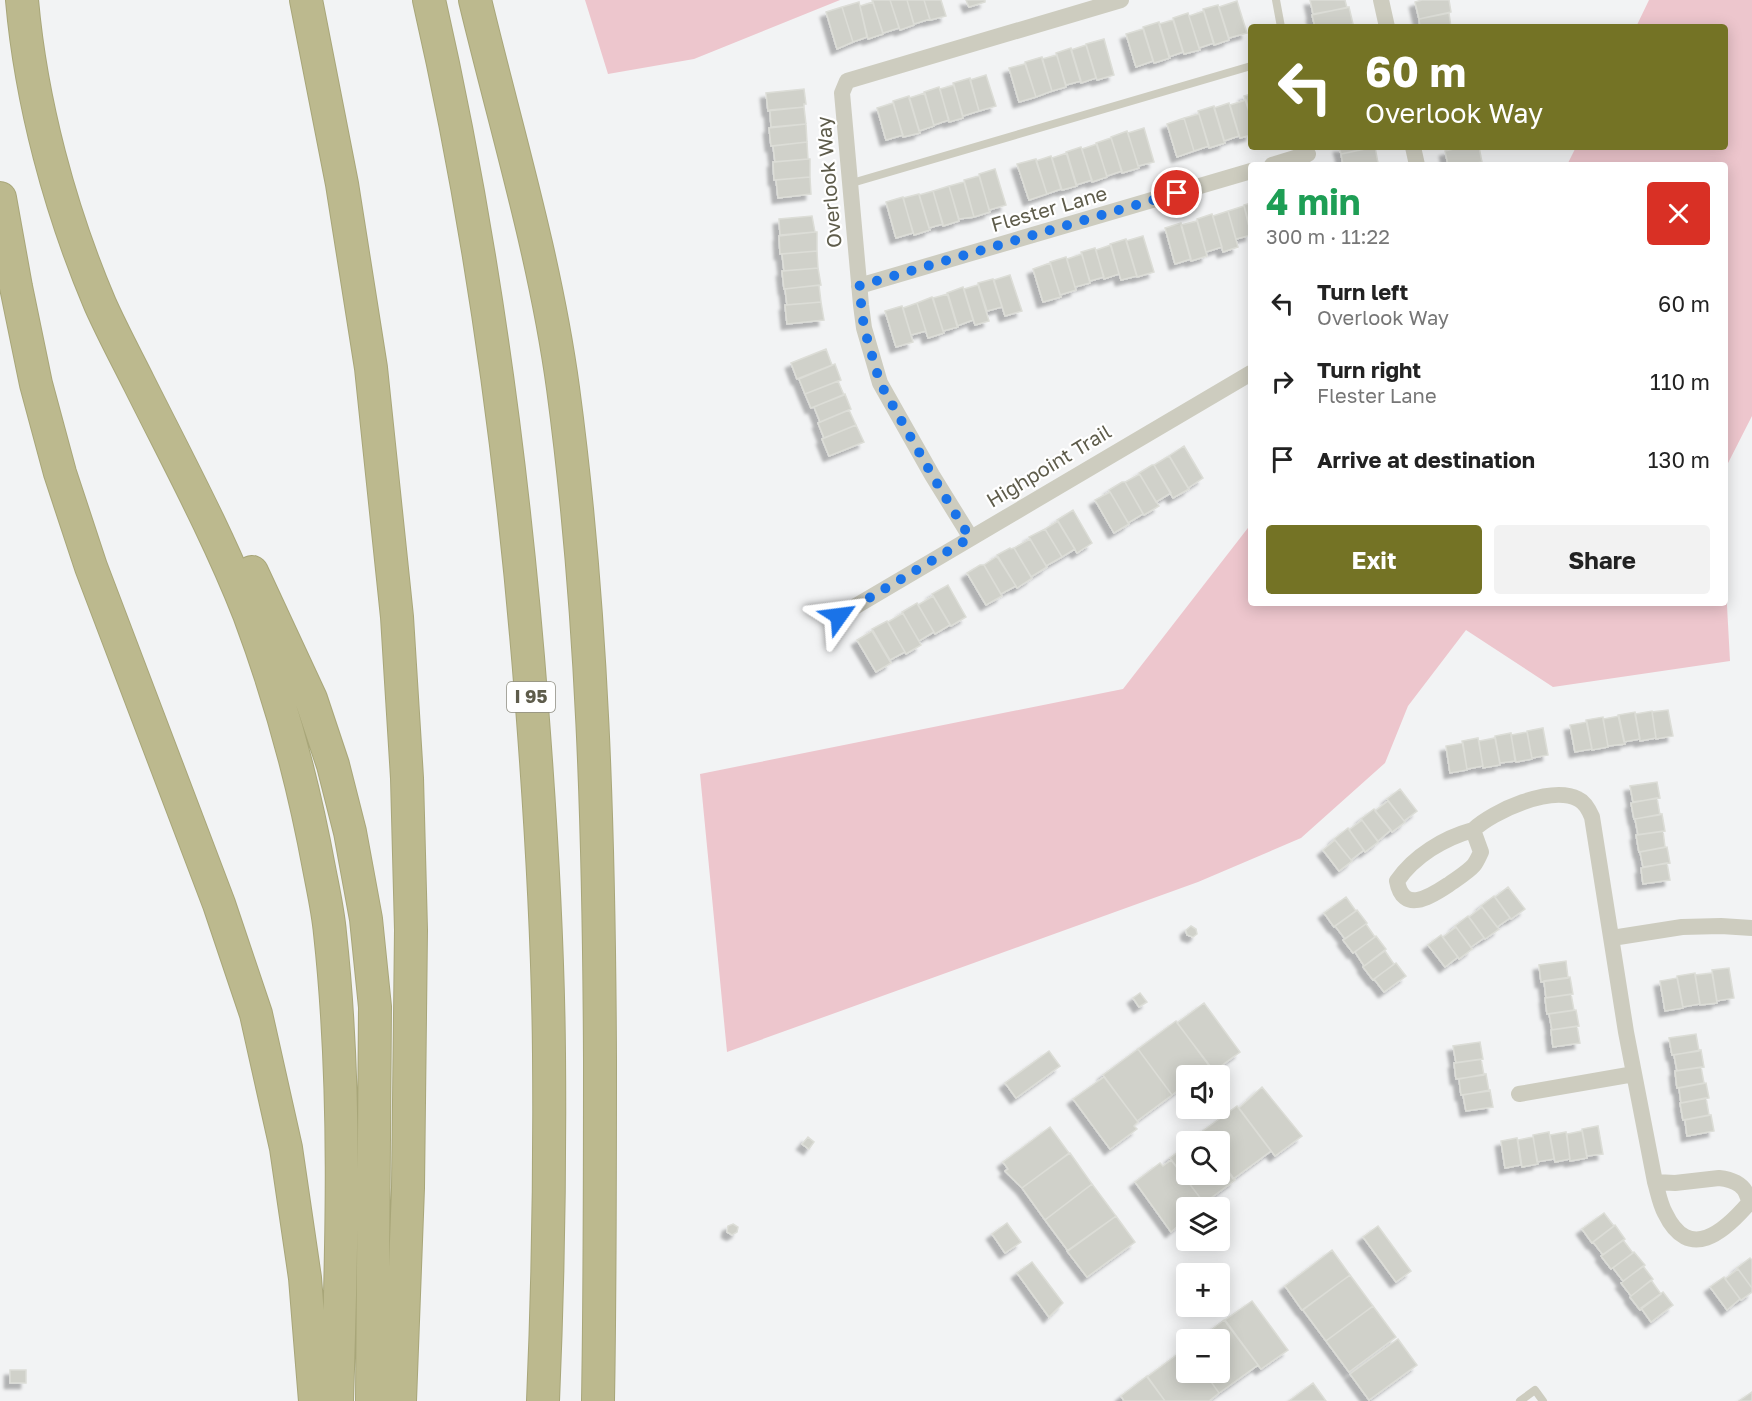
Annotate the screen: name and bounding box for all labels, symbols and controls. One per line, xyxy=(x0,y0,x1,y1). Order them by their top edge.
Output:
text: 60 m xyxy=(1365,46,1466,96)
icon: left xyxy=(1266,48,1344,126)
text: Overlook Way xyxy=(1365,97,1543,129)
street label: Overlook Way xyxy=(810,115,846,249)
pin xyxy=(1151,167,1202,218)
icon: arrive xyxy=(1160,176,1193,209)
street label: Flester Lane xyxy=(988,180,1109,236)
text: 4 min xyxy=(1266,180,1361,223)
button: close xyxy=(1647,182,1710,245)
text: 300 m · 11:22 xyxy=(1266,224,1390,248)
text: Turn left xyxy=(1317,278,1408,305)
icon: left xyxy=(1266,287,1299,320)
text: 60 m xyxy=(1658,290,1710,317)
text: Overlook Way xyxy=(1317,305,1449,329)
text: Turn right xyxy=(1317,356,1421,383)
icon: right xyxy=(1266,365,1299,398)
text: 110 m xyxy=(1650,368,1710,395)
text: Flester Lane xyxy=(1317,383,1437,407)
street label: Highpoint Trail xyxy=(982,418,1115,512)
icon: arrive xyxy=(1266,443,1299,476)
text: Arrive at destination xyxy=(1317,446,1535,473)
text: 130 m xyxy=(1648,446,1710,473)
button: Exit xyxy=(1266,525,1482,594)
button: Share xyxy=(1494,525,1710,594)
position arrow xyxy=(807,584,871,648)
road number: I 95 xyxy=(507,682,555,712)
map controls xyxy=(1176,1065,1230,1383)
button: sound xyxy=(1176,1065,1230,1119)
button: search xyxy=(1176,1131,1230,1185)
button: layers xyxy=(1176,1197,1230,1251)
button: + xyxy=(1176,1263,1230,1317)
button: − xyxy=(1176,1329,1230,1383)

